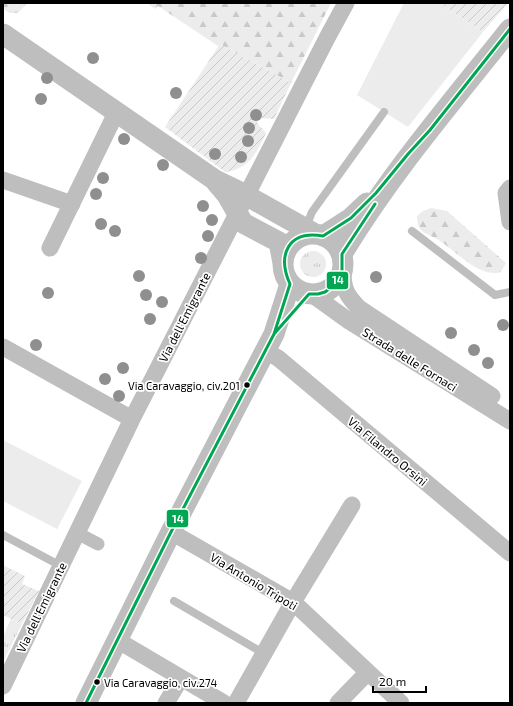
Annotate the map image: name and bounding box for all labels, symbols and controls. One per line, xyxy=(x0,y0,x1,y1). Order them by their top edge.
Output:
street label: Via dell'Emigrante xyxy=(155,270,213,364)
line badge: 14 xyxy=(326,271,349,290)
text: 14 xyxy=(332,273,344,286)
street label: Strada delle Fornaci xyxy=(360,324,460,394)
place label: Via Caravaggio, civ.201 xyxy=(128,379,240,392)
marker: Via Caravaggio, civ.201 xyxy=(242,380,252,390)
street label: Via Filandro Orsini xyxy=(346,414,430,488)
line badge: 14 xyxy=(166,509,189,528)
text: 14 xyxy=(172,512,184,525)
street label: Via Antonio Tripoti xyxy=(208,549,300,613)
street label: Via dell'Emigrante xyxy=(13,560,69,654)
scale bar xyxy=(373,668,426,694)
text: 20 m xyxy=(379,674,406,688)
place label: Via Caravaggio, civ.274 xyxy=(104,676,218,689)
marker: Via Caravaggio, civ.274 xyxy=(92,677,102,687)

